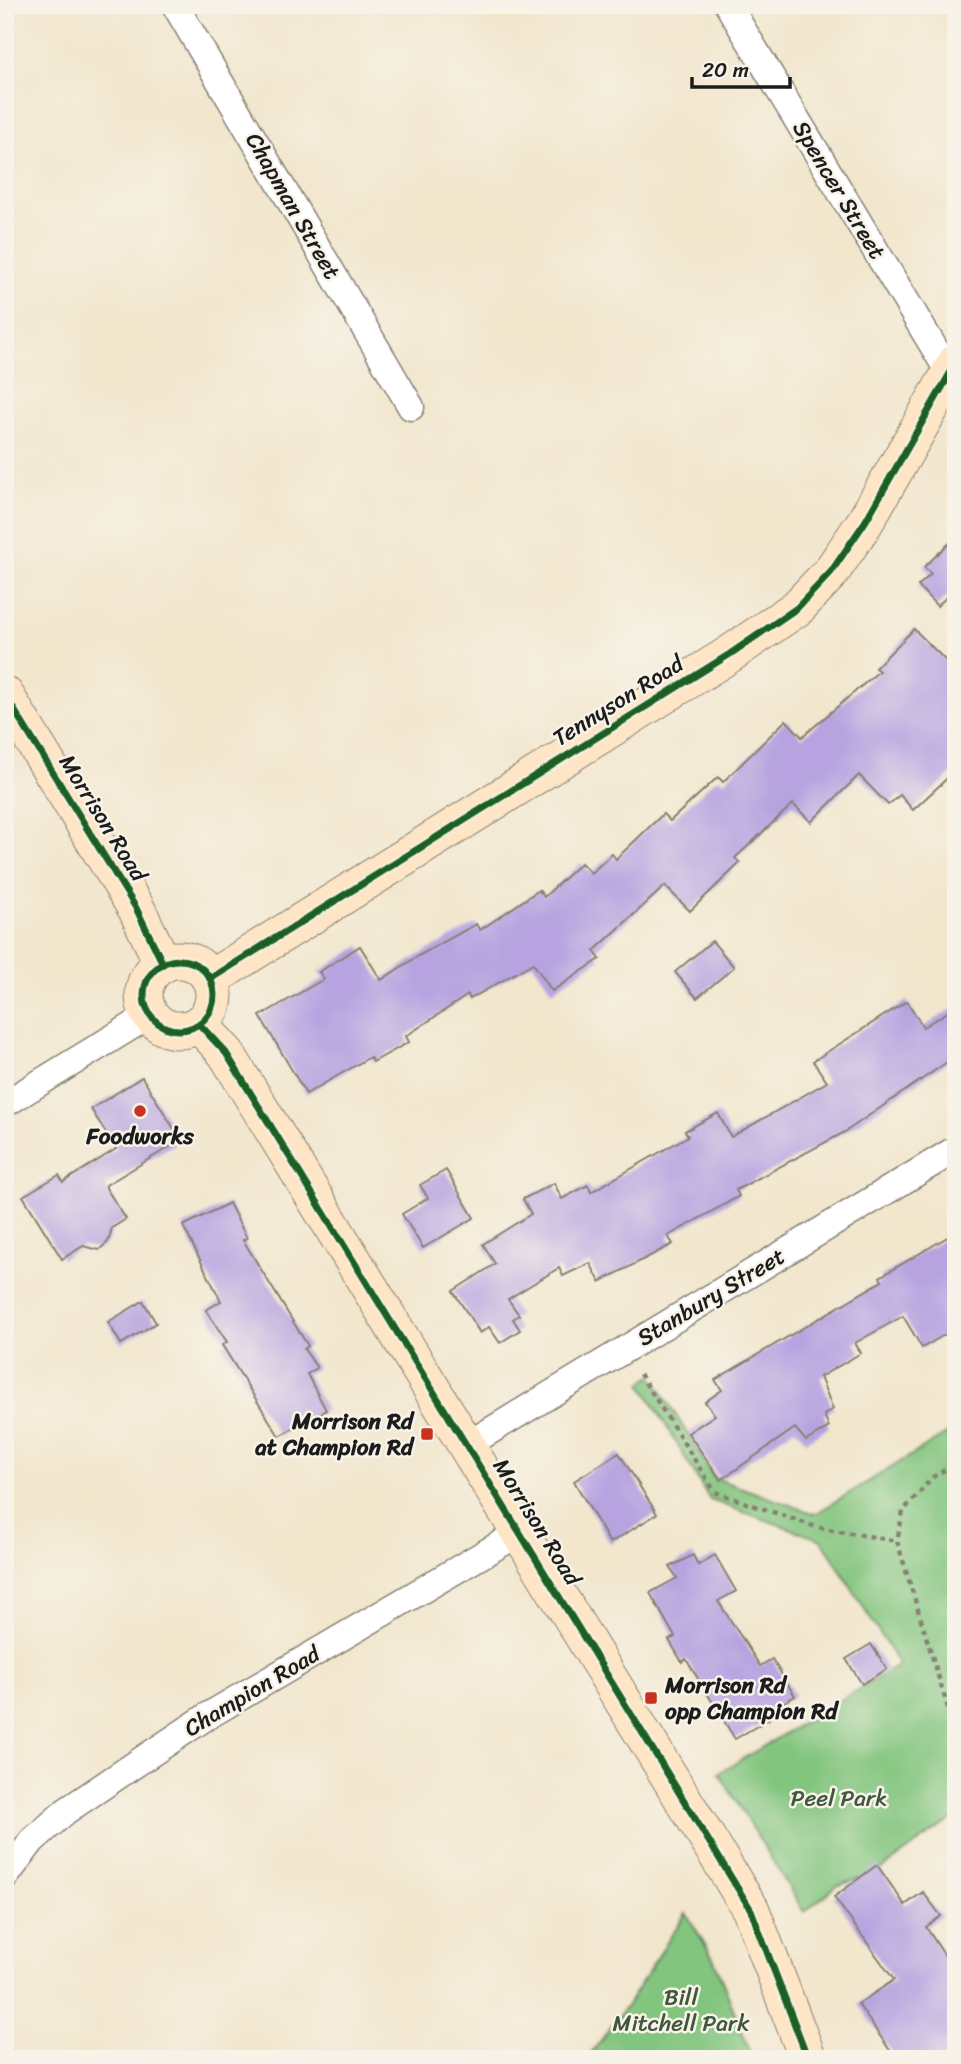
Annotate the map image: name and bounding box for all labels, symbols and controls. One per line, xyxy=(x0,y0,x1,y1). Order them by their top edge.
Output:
scale bar xyxy=(692,46,790,90)
text: 20 m xyxy=(702,51,749,89)
street label: Spencer Street xyxy=(781,112,897,268)
street label: Chapman Street xyxy=(234,124,352,288)
street label: Tennyson Road xyxy=(544,643,694,758)
street label: Morrison Road xyxy=(47,746,160,892)
marker: Foodworks xyxy=(132,1103,148,1119)
place label: Foodworks xyxy=(85,1116,194,1157)
street label: Stanbury Street xyxy=(629,1236,793,1358)
place label: Morrison Rd at Champion Rd xyxy=(254,1401,415,1468)
marker: Morrison Rd at Champion Rd xyxy=(419,1426,435,1442)
street label: Morrison Road xyxy=(481,1450,594,1596)
street label: Champion Road xyxy=(176,1633,330,1748)
place label: Morrison Rd opp Champion Rd xyxy=(664,1665,839,1732)
marker: Morrison Rd opp Champion Rd xyxy=(643,1690,659,1706)
park label: Peel Park xyxy=(791,1778,887,1819)
park label: Bill Mitchell Park xyxy=(613,1977,750,2044)

